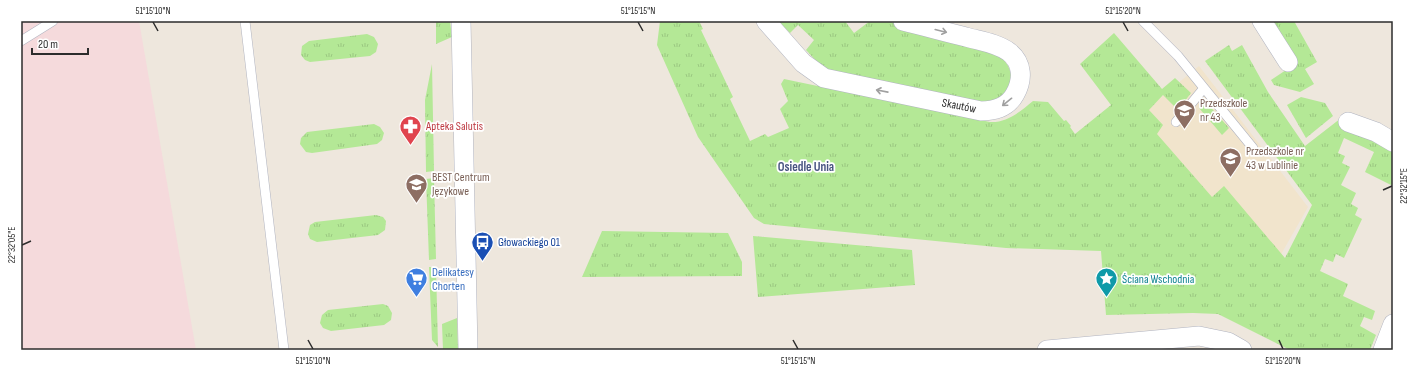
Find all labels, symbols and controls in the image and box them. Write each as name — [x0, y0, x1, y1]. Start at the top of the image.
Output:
text: 51°15'10"N — [135, 5, 171, 17]
text: 51°15'15"N — [621, 5, 655, 17]
text: 51°15'20"N — [1105, 5, 1141, 17]
one-way arrow — [934, 27, 947, 35]
scale bar — [32, 30, 88, 56]
text: 20 m — [38, 37, 58, 52]
one-way arrow — [876, 86, 889, 94]
street label: Skautów — [941, 95, 978, 117]
place label: Przedszkole nr 43 — [1200, 96, 1248, 125]
school or university icon: Przedszkole nr 43 — [1171, 97, 1197, 130]
one-way arrow — [1002, 98, 1013, 107]
pharmacy icon: Apteka Salutis — [397, 113, 423, 146]
place label: Apteka Salutis — [425, 119, 483, 134]
place label: Przedszkole nr 43 w Lublinie — [1246, 144, 1304, 173]
school or university icon: Przedszkole nr 43 w Lublinie — [1218, 145, 1244, 178]
district label: Osiedle Unia — [778, 159, 834, 175]
text: 22°32'15"E — [1398, 168, 1410, 204]
place label: BEST Centrum Językowe — [431, 170, 490, 199]
school or university icon: BEST Centrum Językowe — [403, 171, 429, 204]
text: 22°32'05"E — [6, 227, 18, 263]
bus stop icon: Głowackiego 01 — [470, 229, 496, 262]
place label: Głowackiego 01 — [498, 235, 561, 250]
place label: Delikatesy Chorten — [432, 265, 474, 294]
supermarket icon: Delikatesy Chorten — [403, 266, 429, 299]
place icon: Ściana Wschodnia — [1093, 266, 1119, 299]
place label: Ściana Wschodnia — [1122, 272, 1195, 287]
text: 51°15'10"N — [295, 355, 331, 367]
text: 51°15'15"N — [781, 355, 815, 367]
text: 51°15'20"N — [1265, 355, 1301, 367]

